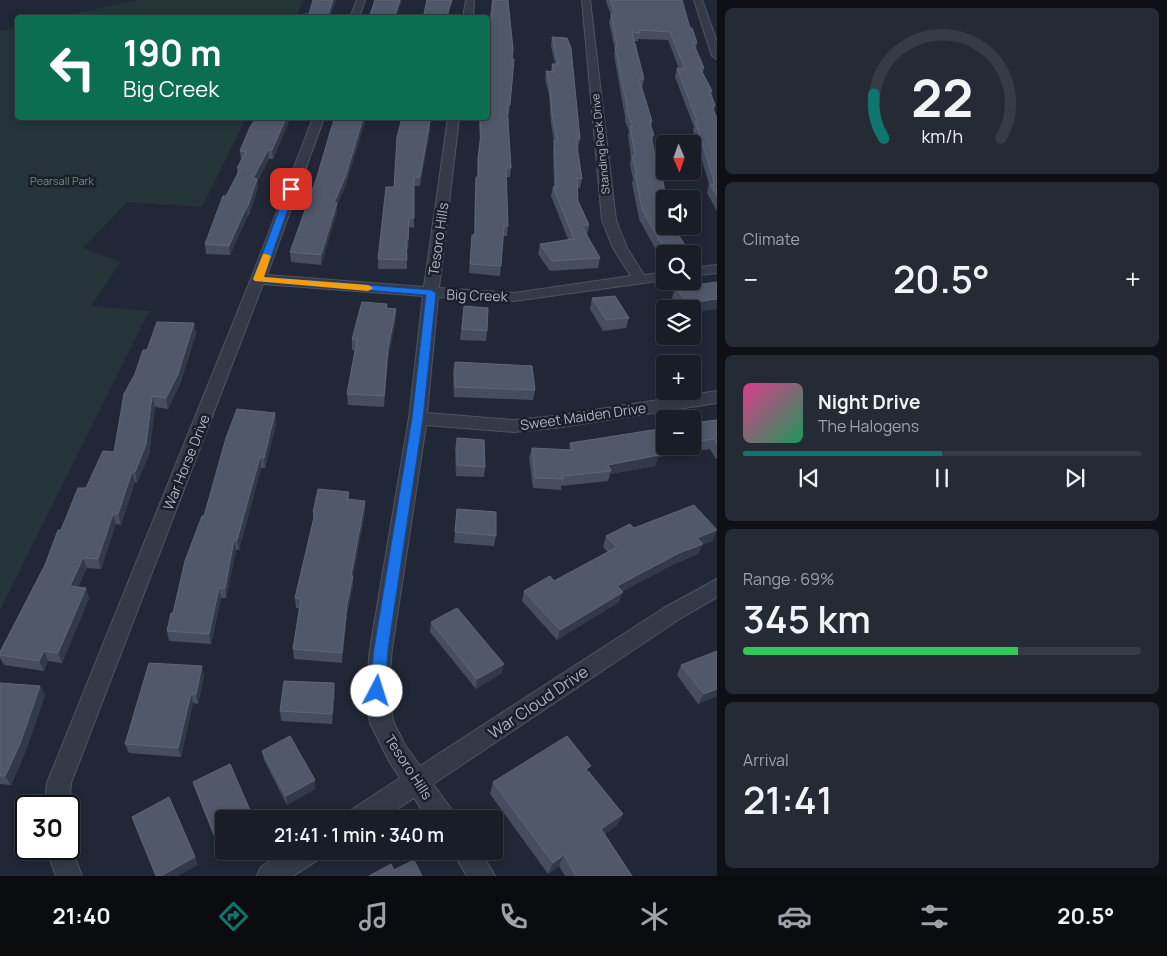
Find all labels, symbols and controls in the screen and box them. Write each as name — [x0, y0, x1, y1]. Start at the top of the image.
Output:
text: 190 m — [123, 29, 222, 77]
icon: left — [40, 35, 105, 100]
text: 22 — [911, 62, 973, 133]
text: Big Creek — [123, 74, 219, 104]
street label: Standing Rock Drive — [587, 92, 613, 195]
text: km/h — [921, 124, 963, 148]
north arrow — [656, 135, 701, 180]
map controls — [656, 135, 701, 455]
pin — [270, 168, 312, 210]
park label: Pearsall Park — [30, 173, 95, 188]
icon: arrive — [277, 175, 305, 203]
button: sound — [656, 190, 701, 235]
street label: Tesoro Hills — [423, 201, 453, 277]
text: Climate — [743, 228, 800, 250]
button: search — [656, 245, 701, 290]
text: 20.5° — [893, 252, 990, 304]
text: − — [743, 260, 758, 298]
text: + — [1125, 260, 1141, 298]
street label: Big Creek — [446, 284, 509, 306]
button: layers — [656, 300, 701, 345]
button: + — [656, 355, 701, 400]
text: Night Drive — [818, 389, 920, 415]
street label: Sweet Maiden Drive — [519, 398, 647, 434]
button: − — [656, 410, 701, 455]
street label: War Horse Drive — [158, 411, 214, 513]
text: The Halogens — [818, 415, 919, 437]
icon: previous — [795, 464, 823, 492]
icon: pause — [928, 464, 956, 492]
icon: next — [1061, 464, 1089, 492]
text: Range · 69% — [743, 568, 834, 590]
text: 345 km — [743, 592, 871, 644]
street label: War Cloud Drive — [484, 660, 592, 744]
position arrow — [350, 664, 402, 716]
street label: Tesoro Hills — [381, 731, 437, 803]
text: Arrival — [743, 749, 789, 771]
text: 21:41 — [743, 773, 833, 825]
speed limit sign: 30 — [15, 795, 80, 860]
text: 21:41 · 1 min · 340 m — [274, 822, 444, 848]
icon: directions — [216, 899, 251, 934]
icon: music — [356, 899, 391, 934]
icon: phone — [496, 899, 531, 934]
icon: climate — [637, 899, 672, 934]
icon: car — [777, 899, 812, 934]
icon: filters — [917, 899, 952, 934]
text: 21:40 — [53, 901, 111, 931]
text: 20.5° — [1057, 901, 1114, 931]

